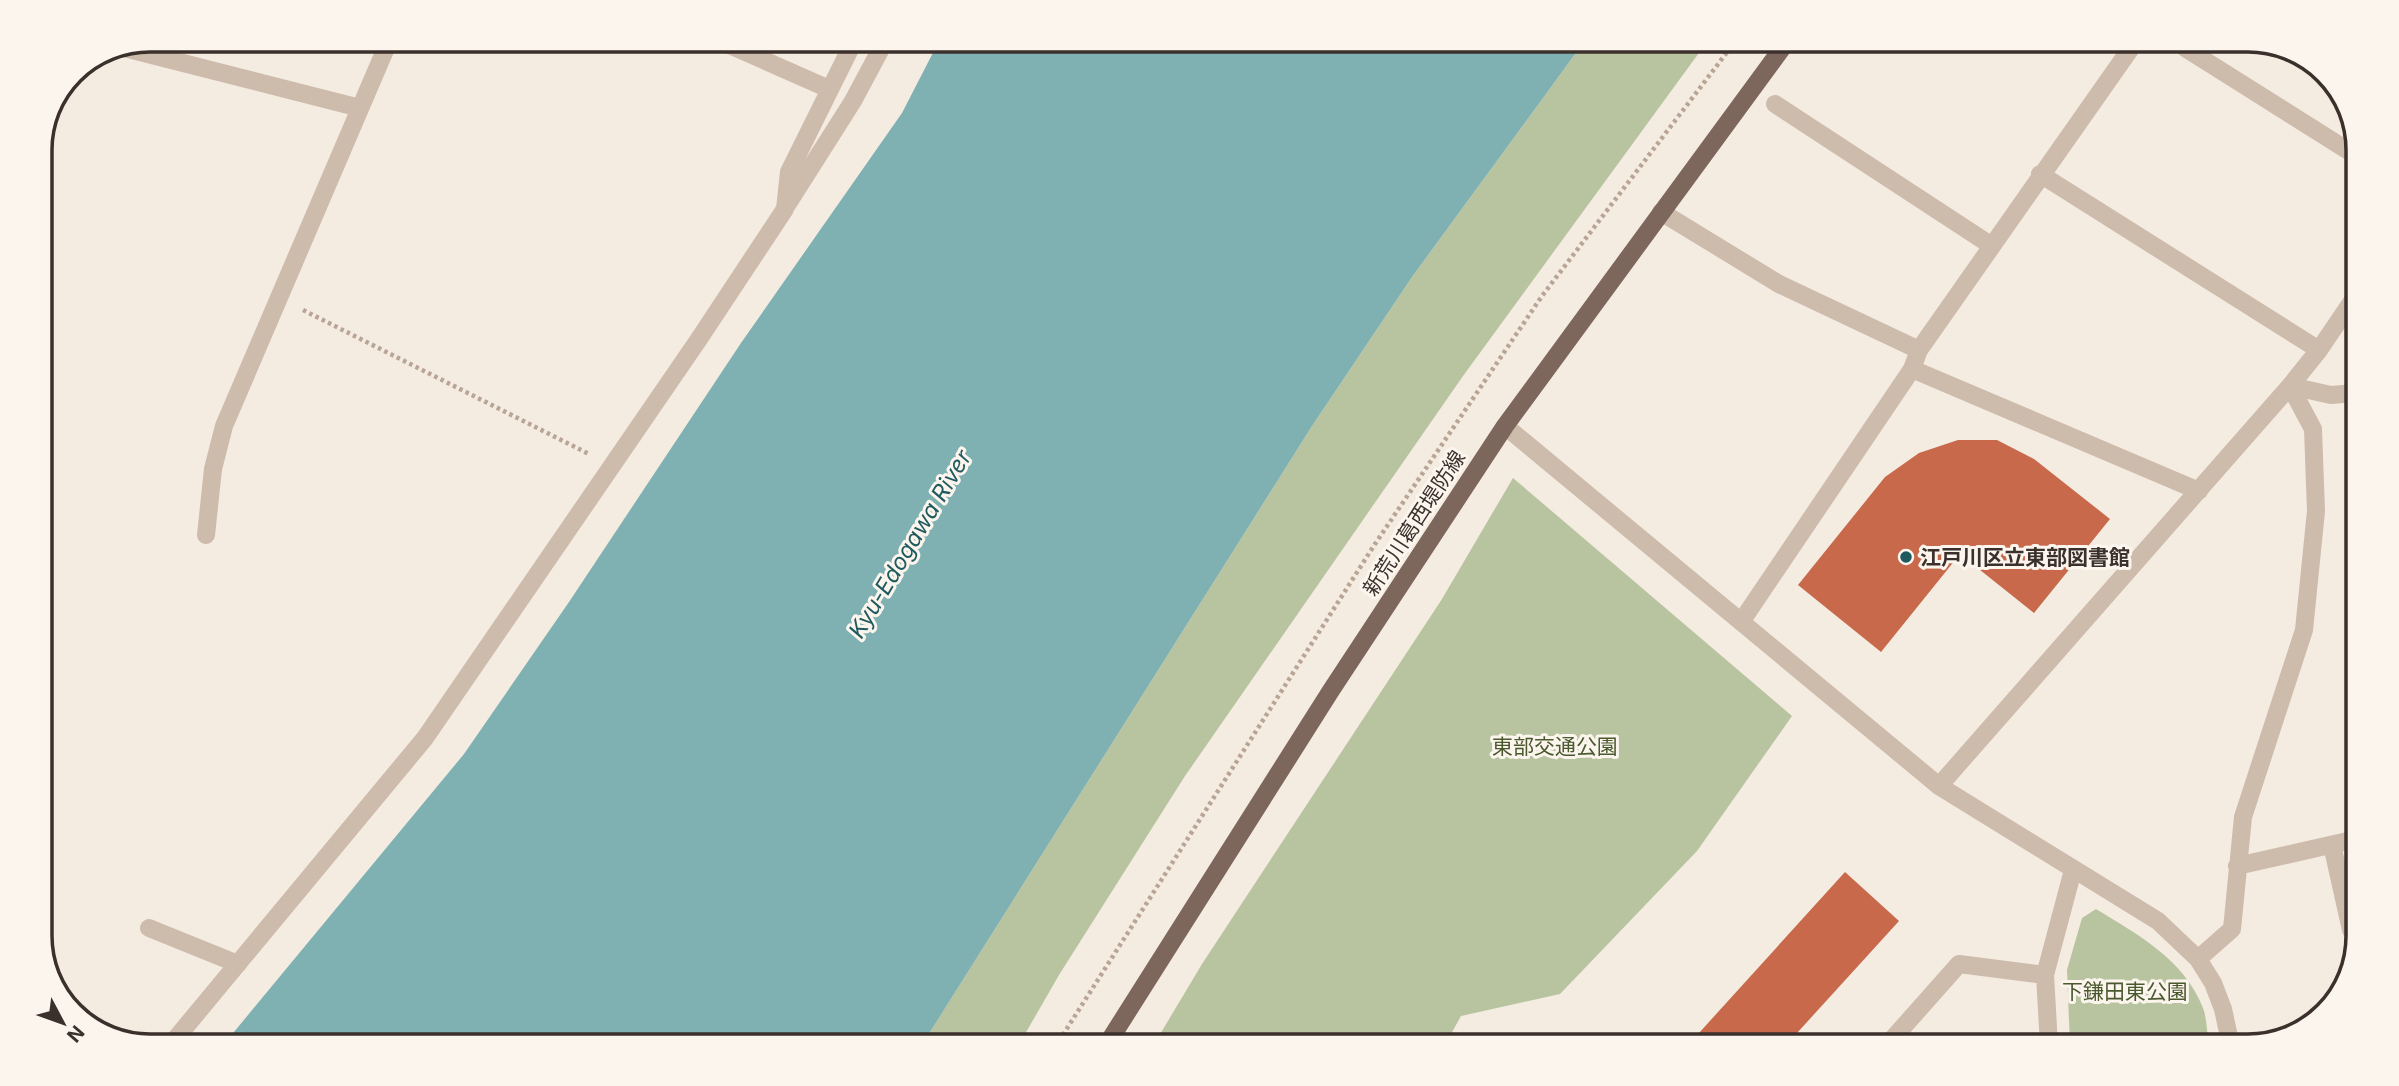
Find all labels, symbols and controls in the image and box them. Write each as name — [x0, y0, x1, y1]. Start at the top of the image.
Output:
water label: Kyu-Edogawa River — [843, 444, 978, 643]
street label: 新荒川葛西堤防線 — [1358, 446, 1470, 600]
place label: 江戸川区立東部図書館 — [1920, 545, 2130, 570]
marker: 江戸川区立東部図書館 — [1898, 549, 1914, 565]
park label: 東部交通公園 — [1492, 734, 1618, 759]
park label: 下鎌田東公園 — [2062, 979, 2188, 1004]
north arrow — [28, 988, 98, 1058]
text: N — [62, 1021, 89, 1047]

